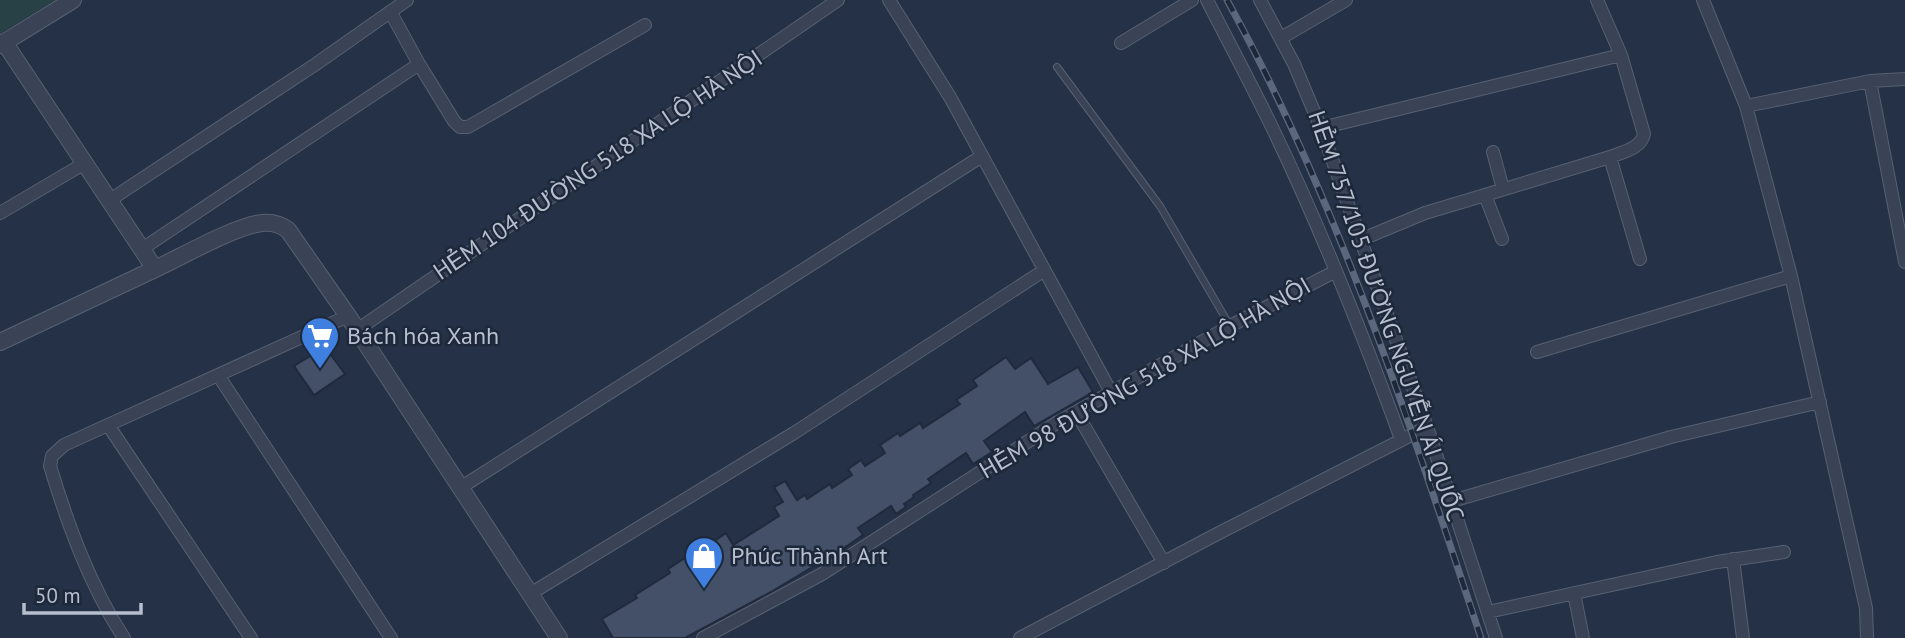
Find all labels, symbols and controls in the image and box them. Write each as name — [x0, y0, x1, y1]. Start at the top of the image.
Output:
street label: HẺM 104 ĐƯỜNG 518 XA LỘ HÀ NỘI — [427, 43, 768, 287]
street label: HẺM 757/105 ĐƯỜNG NGUYỄN ÁI QUỐC — [1301, 106, 1472, 525]
street label: HẺM 98 ĐƯỜNG 518 XA LỘ HÀ NỘI — [973, 270, 1316, 485]
supermarket icon: Bách hóa Xanh — [299, 315, 341, 370]
place label: Bách hóa Xanh — [347, 320, 499, 351]
shop icon: Phúc Thành Art — [683, 535, 725, 590]
place label: Phúc Thành Art — [731, 540, 888, 571]
scale bar — [24, 572, 142, 616]
text: 50 m — [35, 582, 81, 609]

